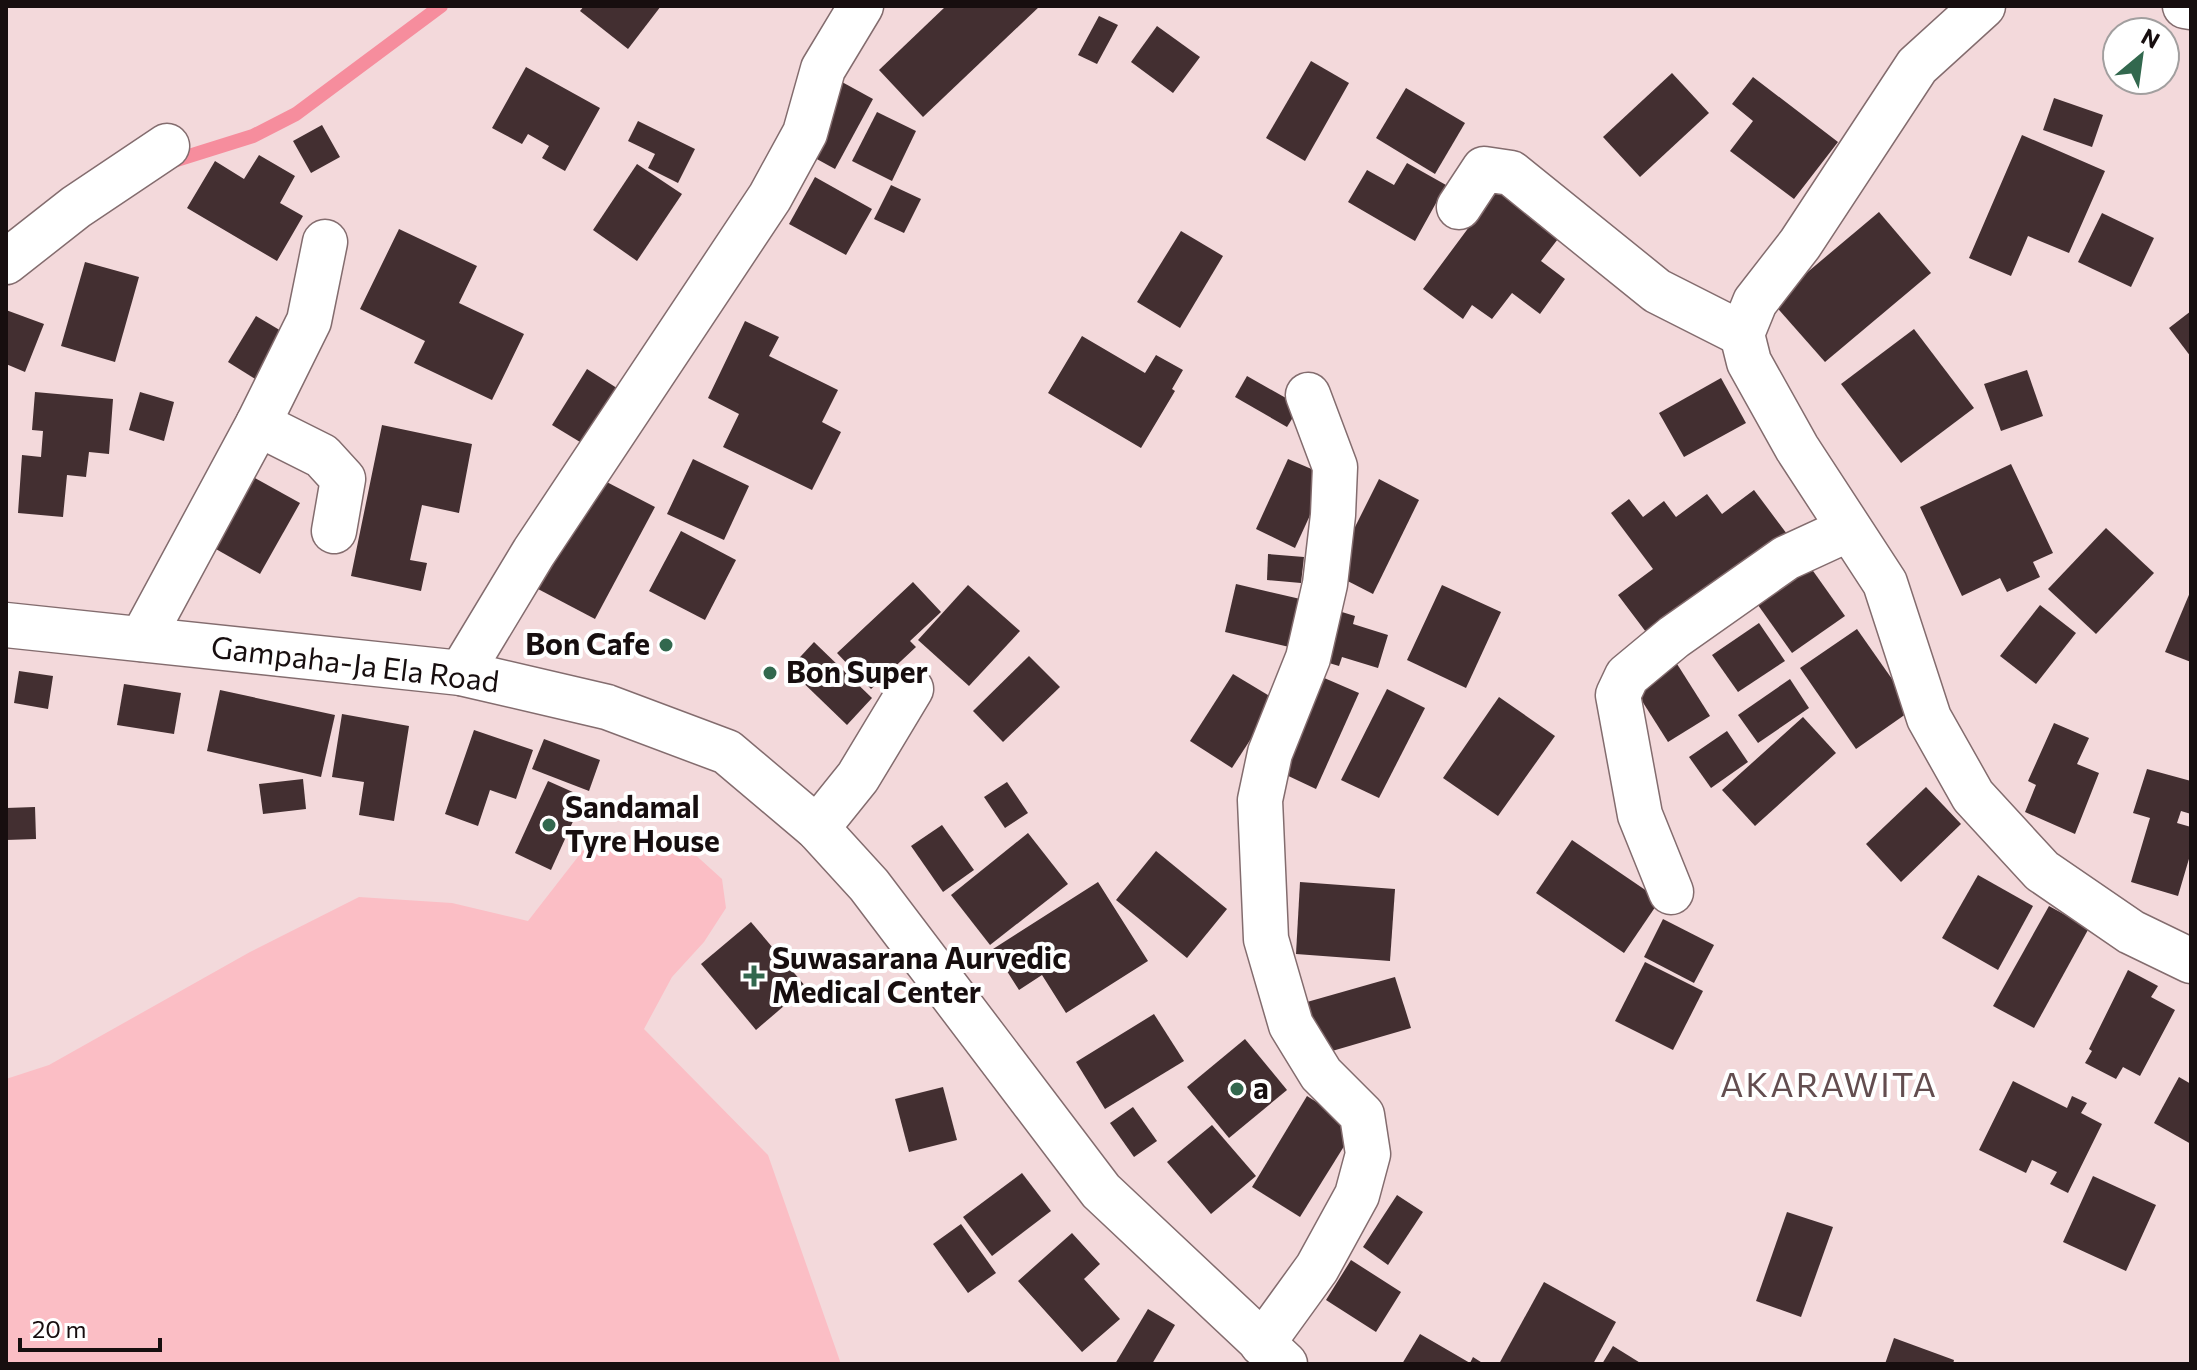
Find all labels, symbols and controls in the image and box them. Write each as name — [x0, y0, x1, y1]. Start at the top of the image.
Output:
north arrow — [2101, 16, 2181, 96]
text: N — [2137, 22, 2165, 54]
place label: Bon Cafe — [525, 624, 650, 661]
street label: Gampaha-Ja Ela Road — [209, 626, 501, 699]
marker: Bon Cafe — [657, 636, 675, 654]
place label: Bon Super — [786, 652, 928, 689]
marker: Bon Super — [761, 664, 779, 682]
place label: Sandamal Tyre House — [565, 787, 720, 858]
marker: Sandamal Tyre House — [540, 816, 558, 834]
place label: Suwasarana Aurvedic Medical Center — [772, 938, 1067, 1009]
marker: Suwasarana Aurvedic Medical Center — [743, 965, 765, 987]
district label: AKARAWITA — [1720, 1062, 1938, 1104]
place label: a — [1253, 1068, 1269, 1105]
marker: a — [1228, 1080, 1246, 1098]
scale bar — [20, 1302, 160, 1352]
text: 20 m — [32, 1314, 86, 1343]

